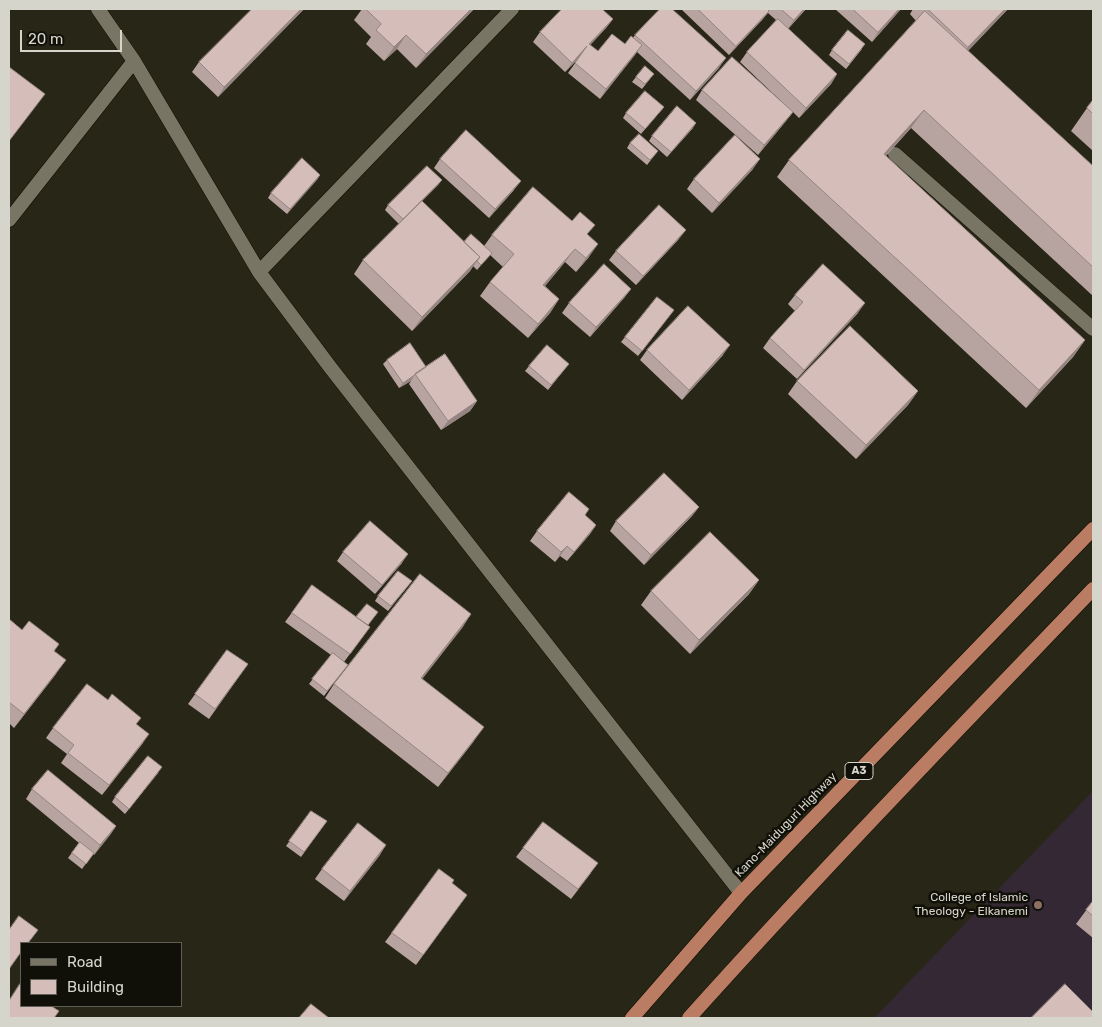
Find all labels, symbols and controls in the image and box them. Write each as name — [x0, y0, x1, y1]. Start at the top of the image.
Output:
scale bar — [22, 20, 125, 52]
text: 20 m — [28, 30, 63, 48]
road number: A3 — [845, 762, 873, 779]
street label: Kano-Maiduguri Highway — [732, 770, 840, 880]
place label: College of Islamic Theology - Elkanemi — [915, 891, 1028, 919]
marker: College of Islamic Theology - Elkanemi — [1032, 899, 1044, 911]
legend — [20, 942, 182, 1007]
text: Road — [67, 953, 103, 971]
text: Building — [67, 978, 124, 996]

